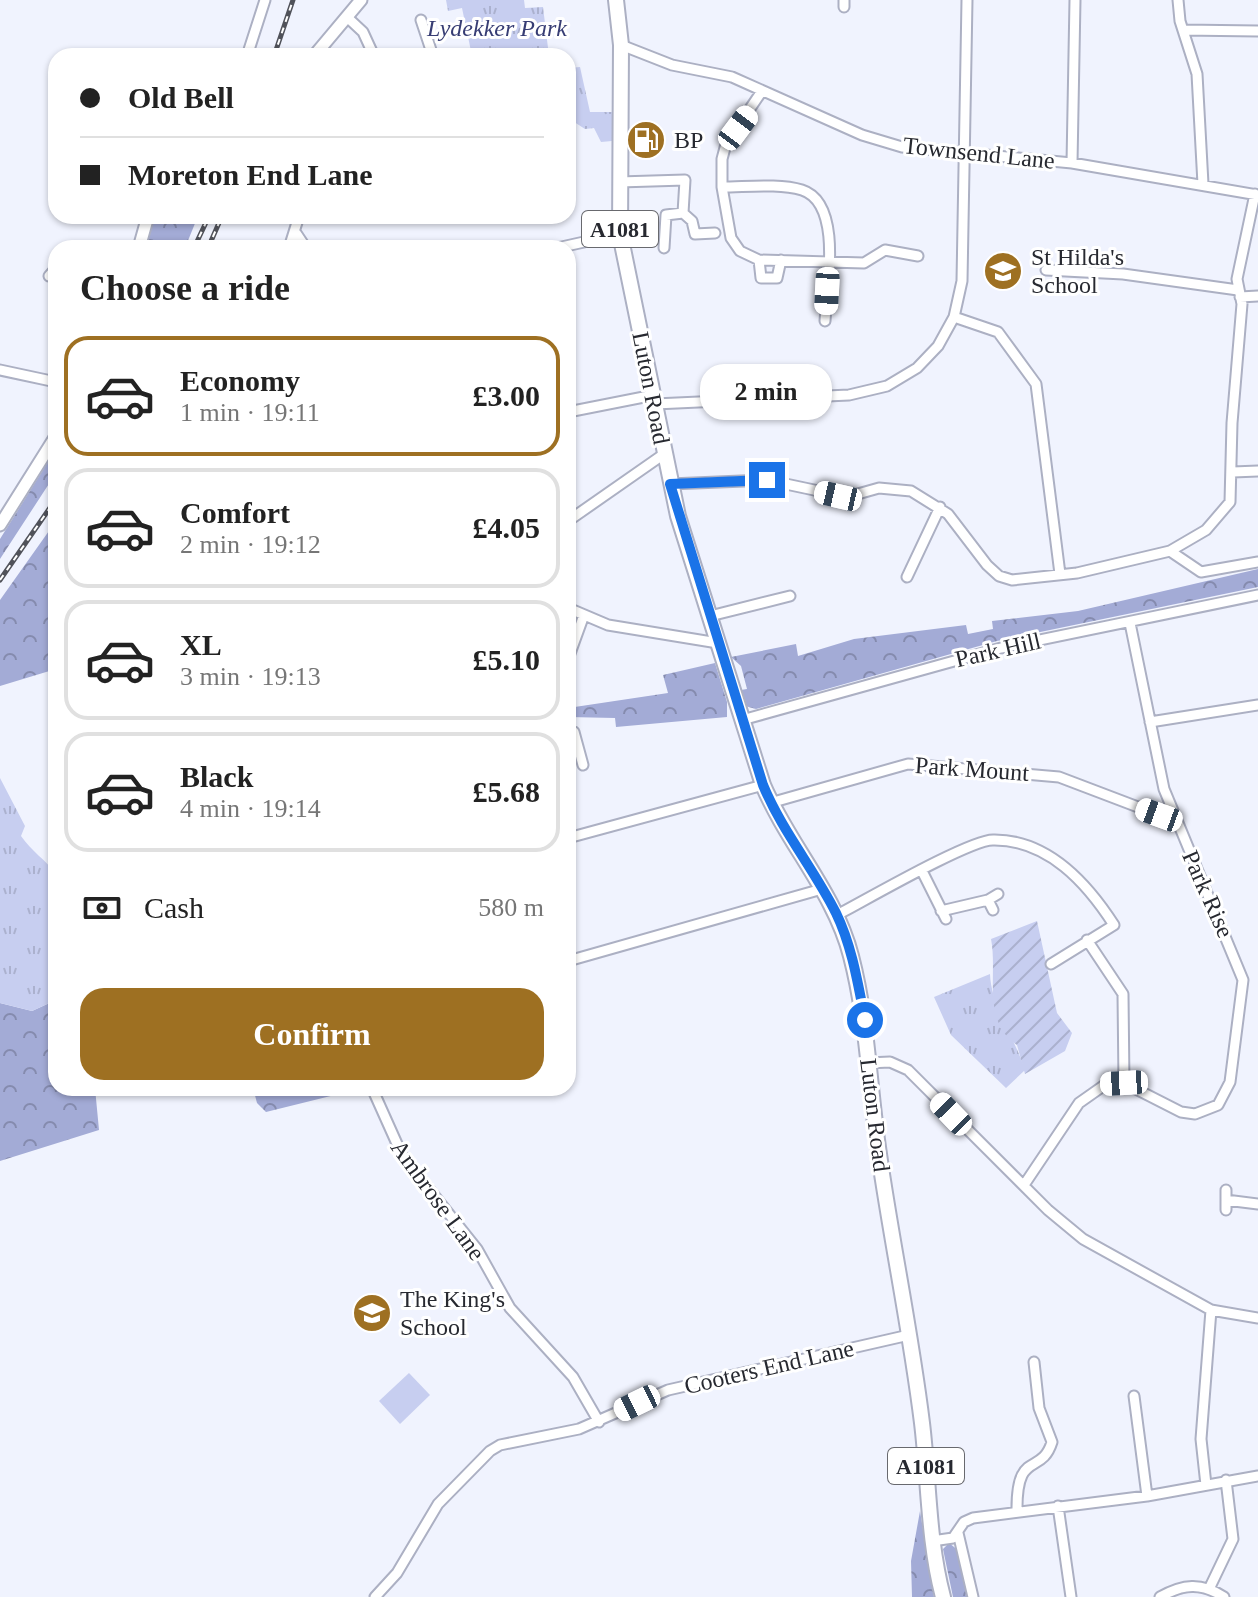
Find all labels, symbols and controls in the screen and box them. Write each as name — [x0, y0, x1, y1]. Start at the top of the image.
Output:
park label: Lydekker Park — [426, 15, 567, 41]
text: Old Bell — [128, 81, 234, 114]
car — [714, 102, 762, 154]
fuel station icon: BP — [625, 119, 667, 161]
place label: BP — [674, 127, 703, 153]
street label: Townsend Lane — [902, 132, 1056, 174]
text: Moreton End Lane — [128, 158, 372, 191]
road number: A1081 — [582, 211, 658, 247]
place label: St Hilda's School — [1031, 244, 1124, 298]
school or university icon: St Hilda's School — [982, 250, 1024, 292]
car — [814, 266, 840, 316]
text: Choose a ride — [80, 268, 290, 308]
street label: Luton Road — [627, 330, 675, 446]
icon: car — [84, 360, 156, 432]
text: Economy — [180, 364, 300, 397]
callout: 2 min — [701, 364, 833, 420]
text: 2 min — [735, 377, 797, 406]
text: £3.00 — [473, 379, 540, 412]
text: 1 min · 19:11 — [180, 398, 320, 427]
route end — [749, 462, 785, 498]
car — [812, 479, 864, 513]
icon: car — [84, 492, 156, 564]
text: Comfort — [180, 496, 290, 529]
text: £4.05 — [473, 511, 540, 544]
text: 2 min · 19:12 — [180, 530, 321, 559]
icon: car — [84, 624, 156, 696]
street label: Park Hill — [953, 627, 1044, 672]
text: XL — [180, 628, 222, 661]
text: £5.10 — [473, 643, 540, 676]
text: 3 min · 19:13 — [180, 662, 321, 691]
street label: Park Mount — [914, 752, 1030, 786]
icon: car — [84, 756, 156, 828]
text: Black — [180, 760, 253, 793]
text: £5.68 — [473, 775, 540, 808]
text: 4 min · 19:14 — [180, 794, 321, 823]
car — [1132, 796, 1186, 834]
street label: Park Rise — [1177, 846, 1239, 942]
icon: cash — [80, 886, 124, 930]
text: Cash — [144, 891, 204, 924]
text: 580 m — [478, 893, 544, 922]
button: Confirm — [80, 988, 544, 1080]
route start — [847, 1002, 883, 1038]
street label: Luton Road — [855, 1057, 895, 1173]
car — [1099, 1070, 1149, 1096]
car — [926, 1088, 976, 1140]
street label: Ambrose Lane — [386, 1135, 490, 1265]
place label: The King's School — [400, 1286, 505, 1340]
school or university icon: The King's School — [351, 1292, 393, 1334]
street label: Cooters End Lane — [682, 1335, 856, 1399]
car — [610, 1382, 664, 1424]
road number: A1081 — [888, 1448, 964, 1484]

